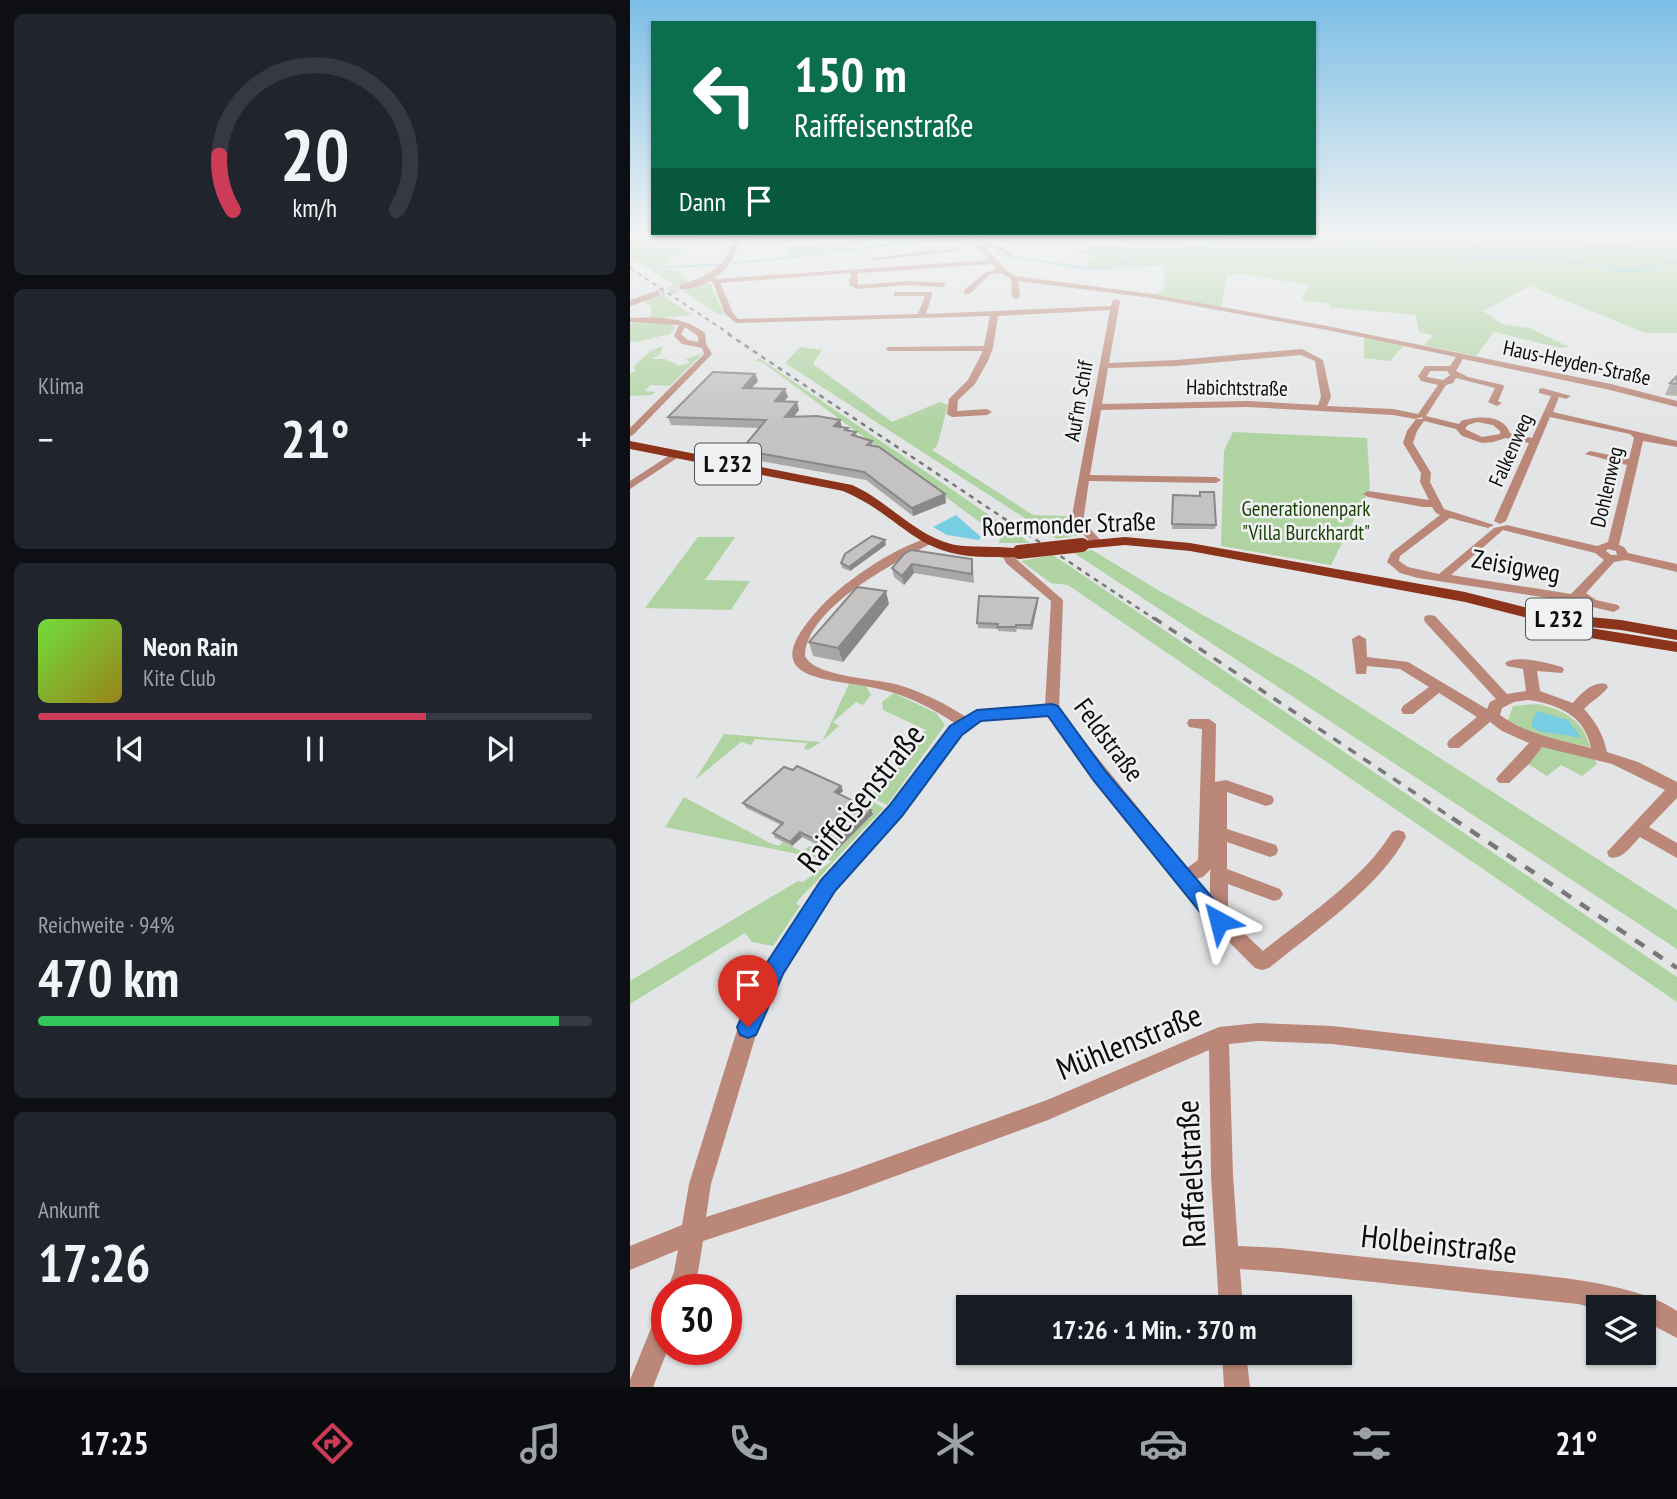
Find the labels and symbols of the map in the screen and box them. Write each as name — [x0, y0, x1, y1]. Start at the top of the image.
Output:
street label: Haus-Heyden-Straße — [1501, 334, 1653, 391]
street label: Auf'm Schif — [1058, 358, 1099, 443]
street label: Habichtstraße — [1186, 373, 1288, 402]
street label: Falkenweg — [1482, 409, 1539, 491]
road number: L 232 — [695, 444, 761, 485]
street label: Dohlenweg — [1584, 444, 1629, 530]
park label: Generationenpark "Villa Burckhardt" — [1241, 495, 1371, 546]
street label: Roermonder Straße — [981, 504, 1157, 543]
street label: Zeisigweg — [1469, 542, 1563, 590]
road number: L 232 — [1526, 598, 1592, 640]
street label: Feldstraße — [1067, 692, 1151, 788]
street label: Raiffeisenstraße — [787, 714, 933, 880]
position arrow — [1182, 884, 1256, 958]
pin — [718, 955, 778, 1027]
street label: Mühlenstraße — [1050, 993, 1207, 1089]
street label: Raffaelstraße — [1165, 1099, 1215, 1249]
street label: Holbeinstraße — [1359, 1214, 1519, 1272]
speed limit sign: 30 — [651, 1274, 742, 1365]

